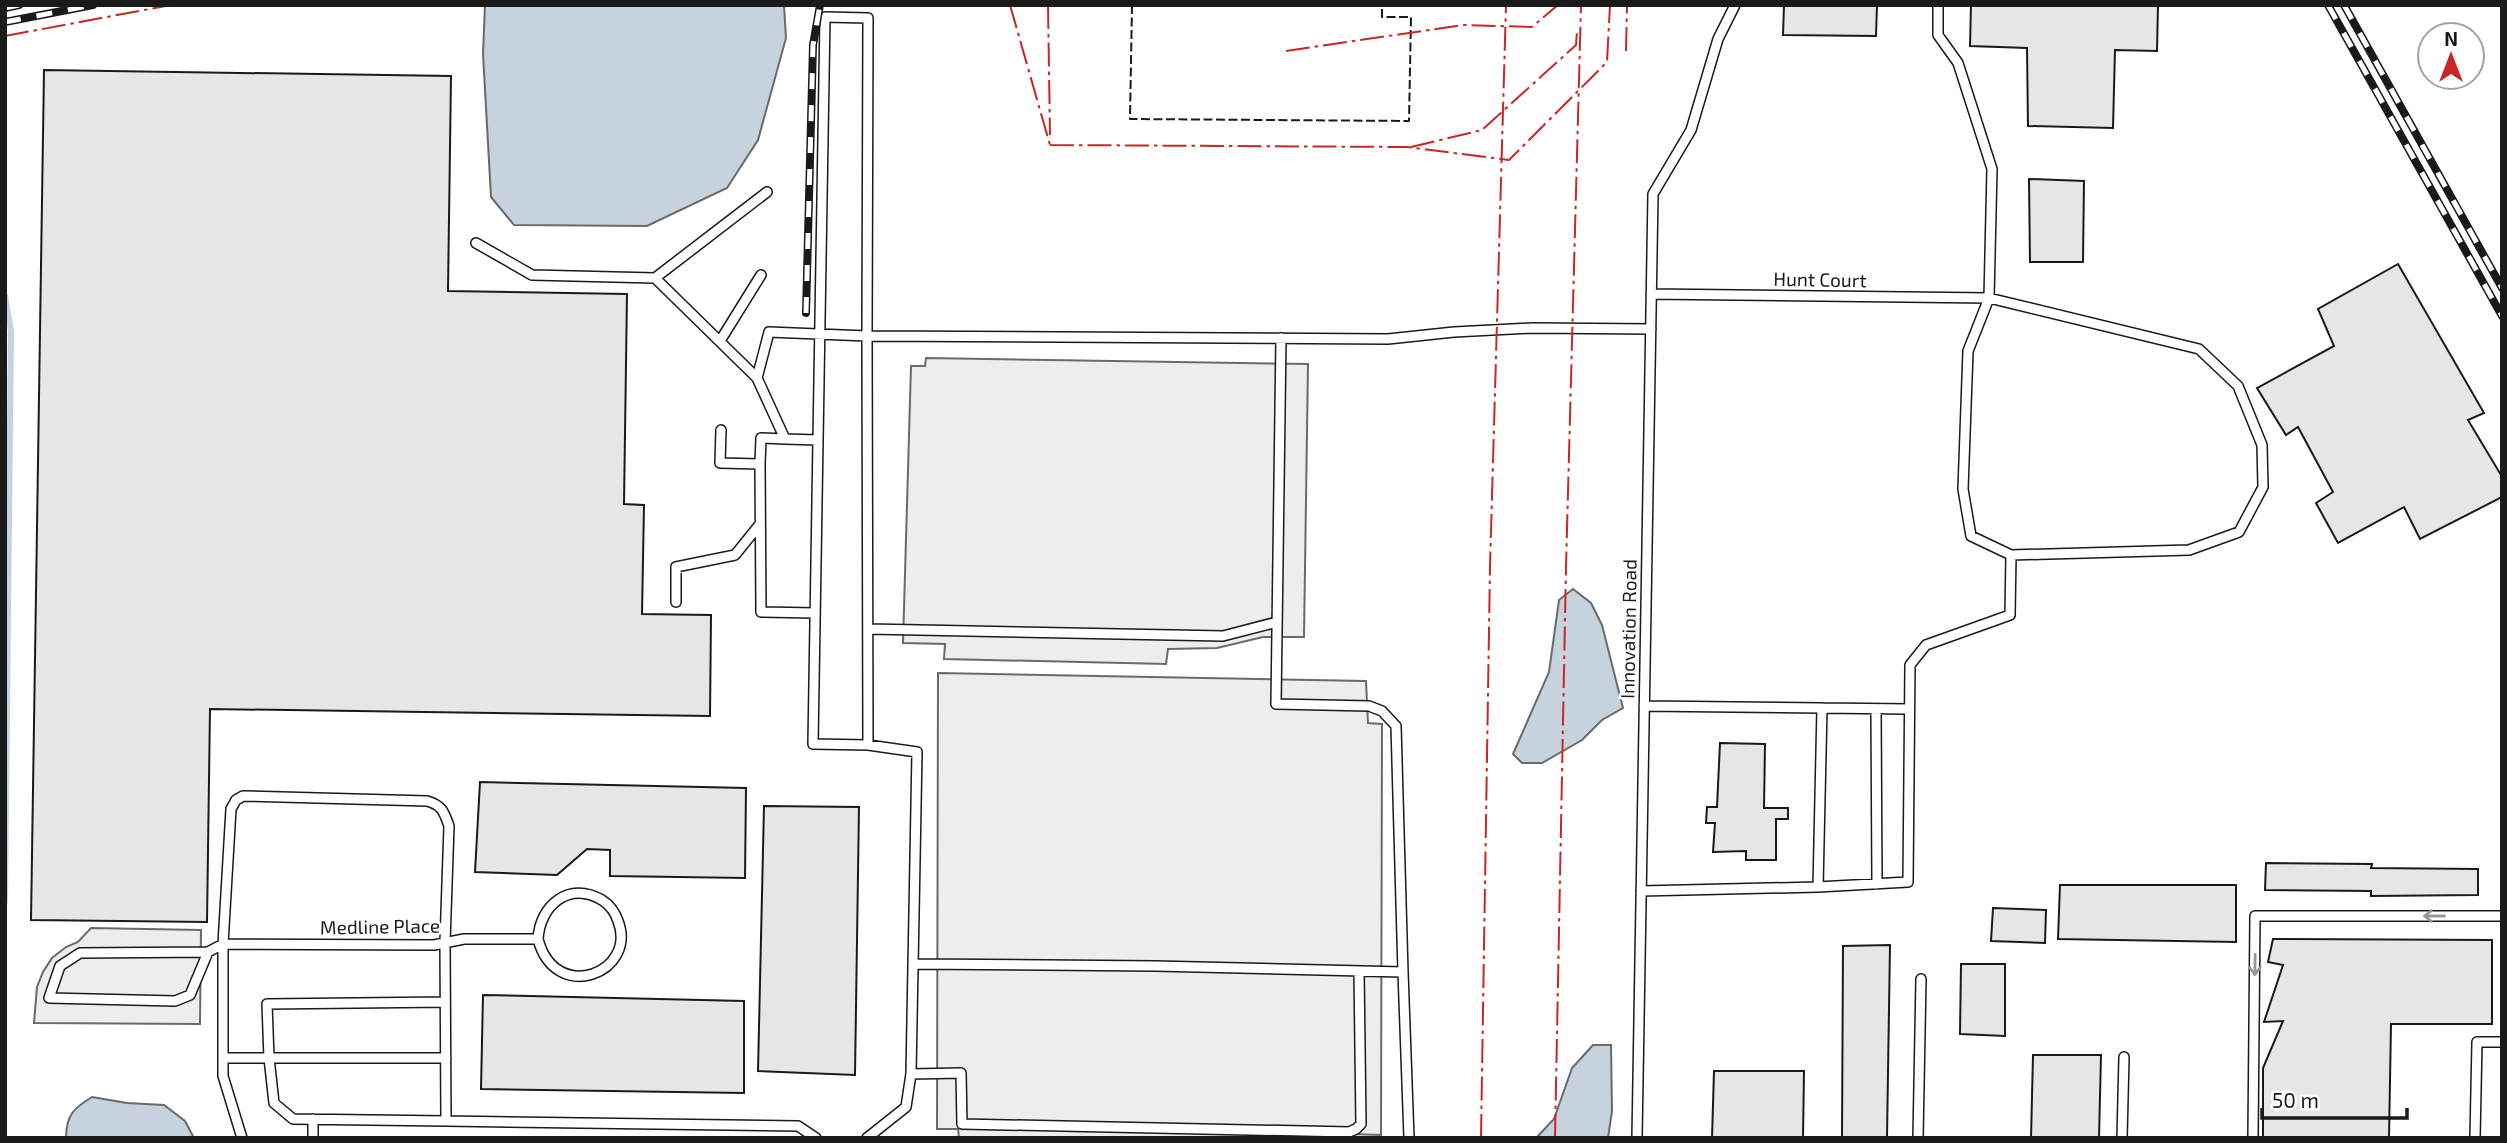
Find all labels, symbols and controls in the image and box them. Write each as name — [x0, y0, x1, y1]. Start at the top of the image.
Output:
north arrow — [2416, 21, 2486, 91]
text: N — [2444, 27, 2458, 50]
street label: Hunt Court — [1773, 267, 1867, 291]
street label: Innovation Road — [1615, 559, 1641, 699]
one-way arrow — [2422, 909, 2445, 923]
street label: Medline Place — [320, 913, 440, 939]
one-way arrow — [2248, 953, 2261, 976]
scale bar — [2262, 1076, 2407, 1120]
text: 50 m — [2272, 1087, 2319, 1112]

